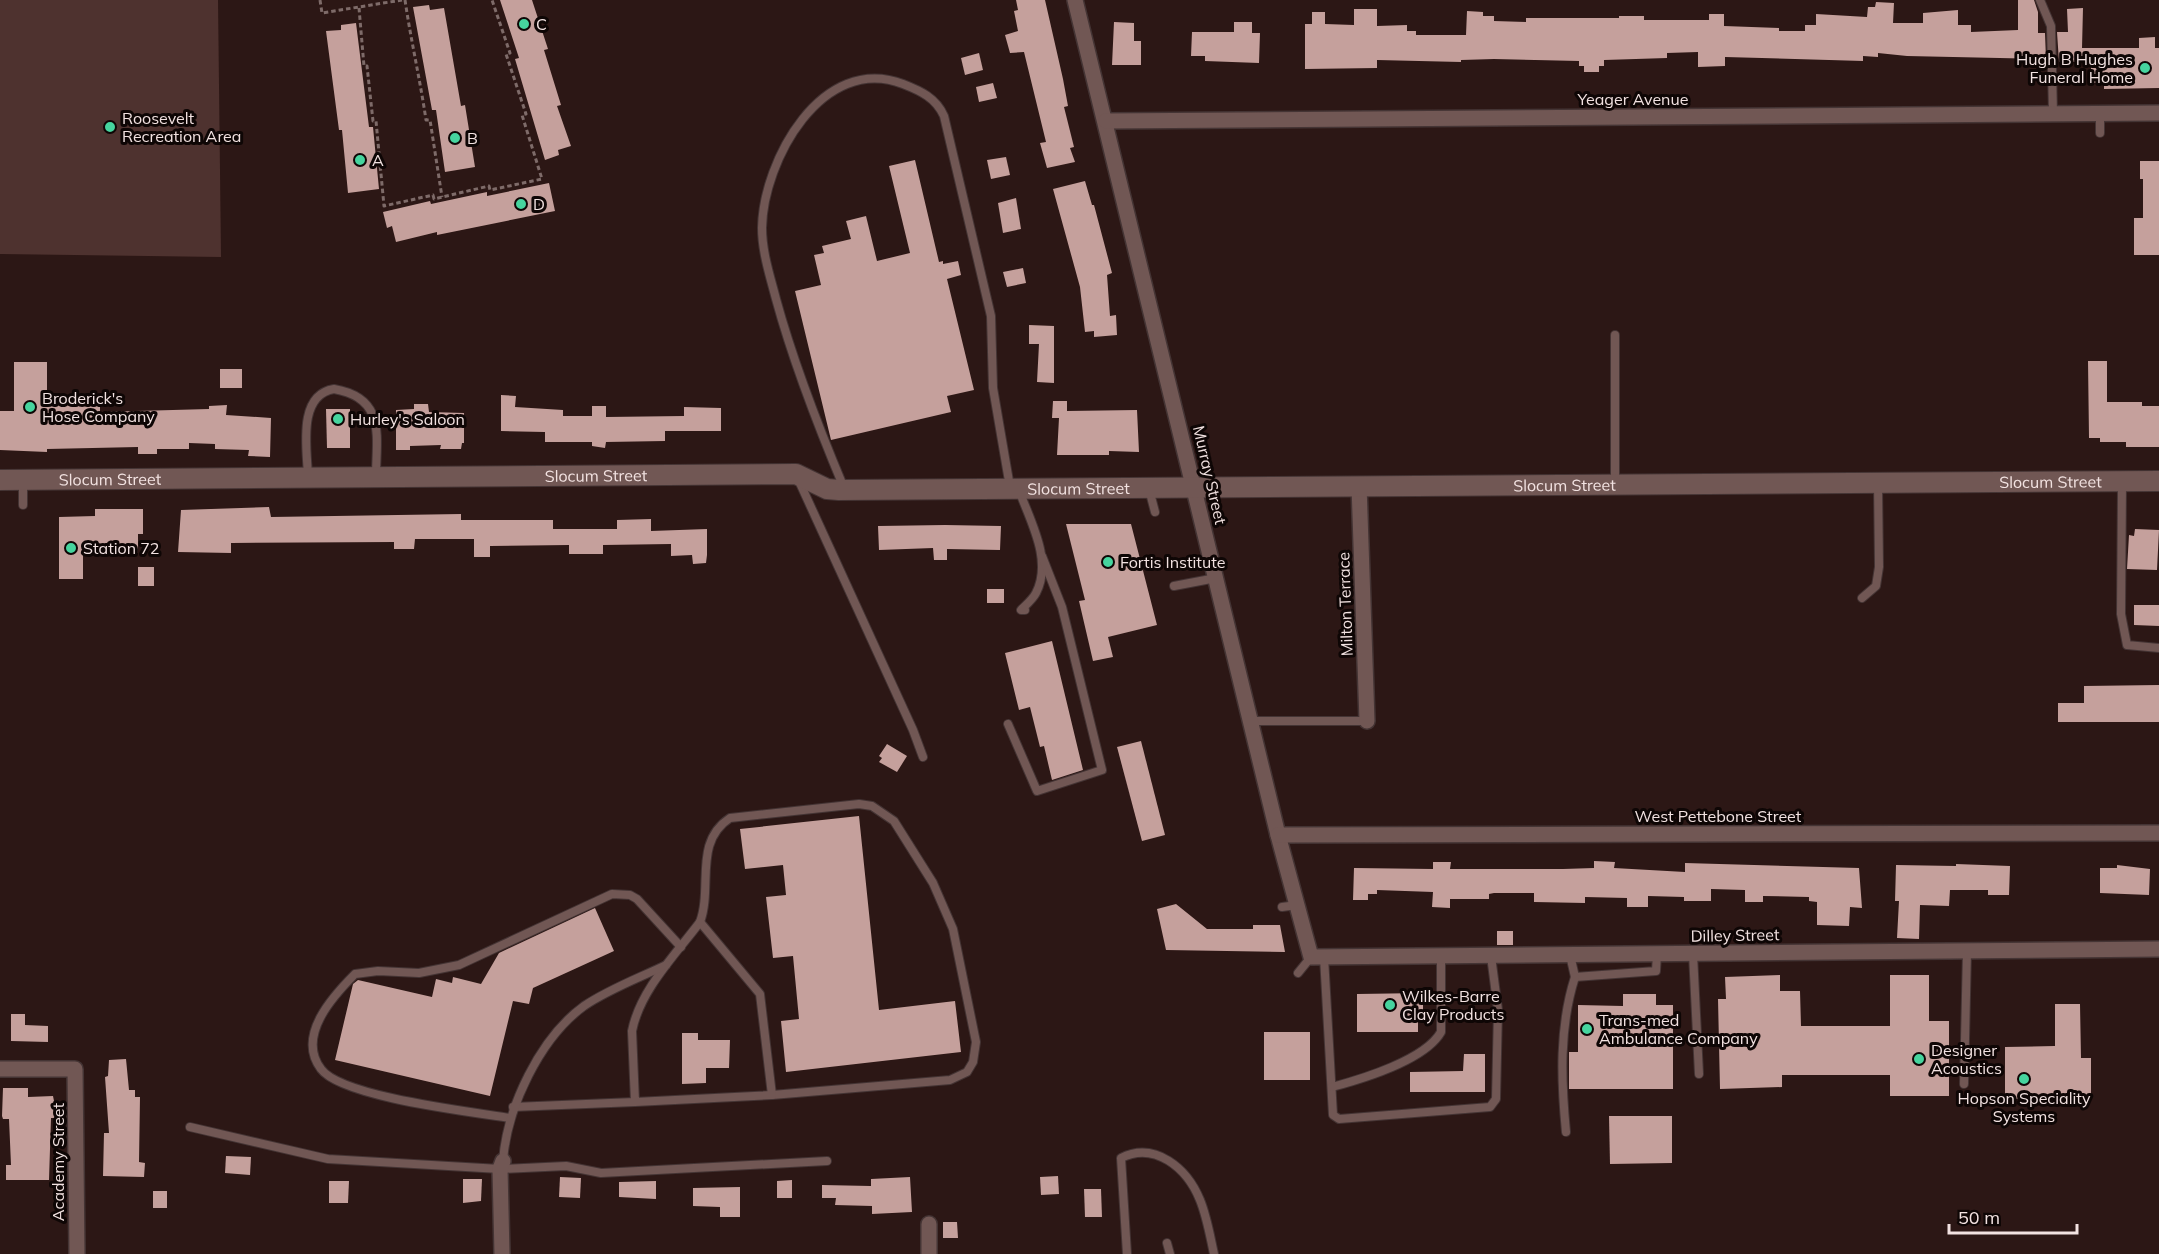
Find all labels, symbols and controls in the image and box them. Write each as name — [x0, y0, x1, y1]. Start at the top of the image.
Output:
place label: C — [536, 14, 547, 34]
marker: C — [517, 17, 531, 31]
place label: Hugh B Hughes Funeral Home — [2016, 49, 2133, 87]
marker: Hugh B Hughes Funeral Home — [2138, 61, 2152, 75]
street label: Yeager Avenue — [1577, 89, 1688, 109]
place label: Roosevelt Recreation Area — [122, 108, 241, 146]
marker: Roosevelt Recreation Area — [103, 120, 117, 134]
place label: B — [467, 128, 478, 148]
marker: B — [448, 131, 462, 145]
place label: A — [372, 150, 384, 170]
marker: A — [353, 153, 367, 167]
place label: D — [533, 194, 545, 214]
marker: D — [514, 197, 528, 211]
place label: Broderick's Hose Company — [42, 388, 155, 426]
marker: Broderick's Hose Company — [23, 400, 37, 414]
place label: Hurley's Saloon — [350, 409, 465, 429]
marker: Hurley's Saloon — [331, 412, 345, 426]
street label: Murray Street — [1189, 424, 1231, 527]
street label: Slocum Street — [545, 465, 648, 486]
street label: Slocum Street — [59, 469, 162, 490]
street label: Slocum Street — [1999, 471, 2102, 492]
street label: Slocum Street — [1513, 475, 1616, 495]
street label: Slocum Street — [1027, 478, 1130, 499]
place label: Station 72 — [83, 538, 159, 558]
marker: Station 72 — [64, 541, 78, 555]
place label: Fortis Institute — [1120, 552, 1225, 572]
street label: Milton Terrace — [1333, 552, 1357, 656]
marker: Fortis Institute — [1101, 555, 1115, 569]
street label: West Pettebone Street — [1635, 806, 1802, 826]
street label: Dilley Street — [1690, 924, 1780, 946]
place label: Wilkes-Barre Clay Products — [1402, 986, 1504, 1024]
marker: Wilkes-Barre Clay Products — [1383, 998, 1397, 1012]
place label: Trans-med Ambulance Company — [1599, 1010, 1758, 1048]
marker: Trans-med Ambulance Company — [1580, 1022, 1594, 1036]
place label: Designer Acoustics — [1931, 1040, 2002, 1078]
marker: Designer Acoustics — [1912, 1052, 1926, 1066]
marker: Hopson Speciality Systems — [2017, 1072, 2031, 1086]
place label: Hopson Speciality Systems — [1957, 1088, 2091, 1126]
street label: Academy Street — [48, 1102, 68, 1221]
scale bar — [1949, 1197, 2076, 1235]
text: 50 m — [1958, 1206, 2000, 1229]

